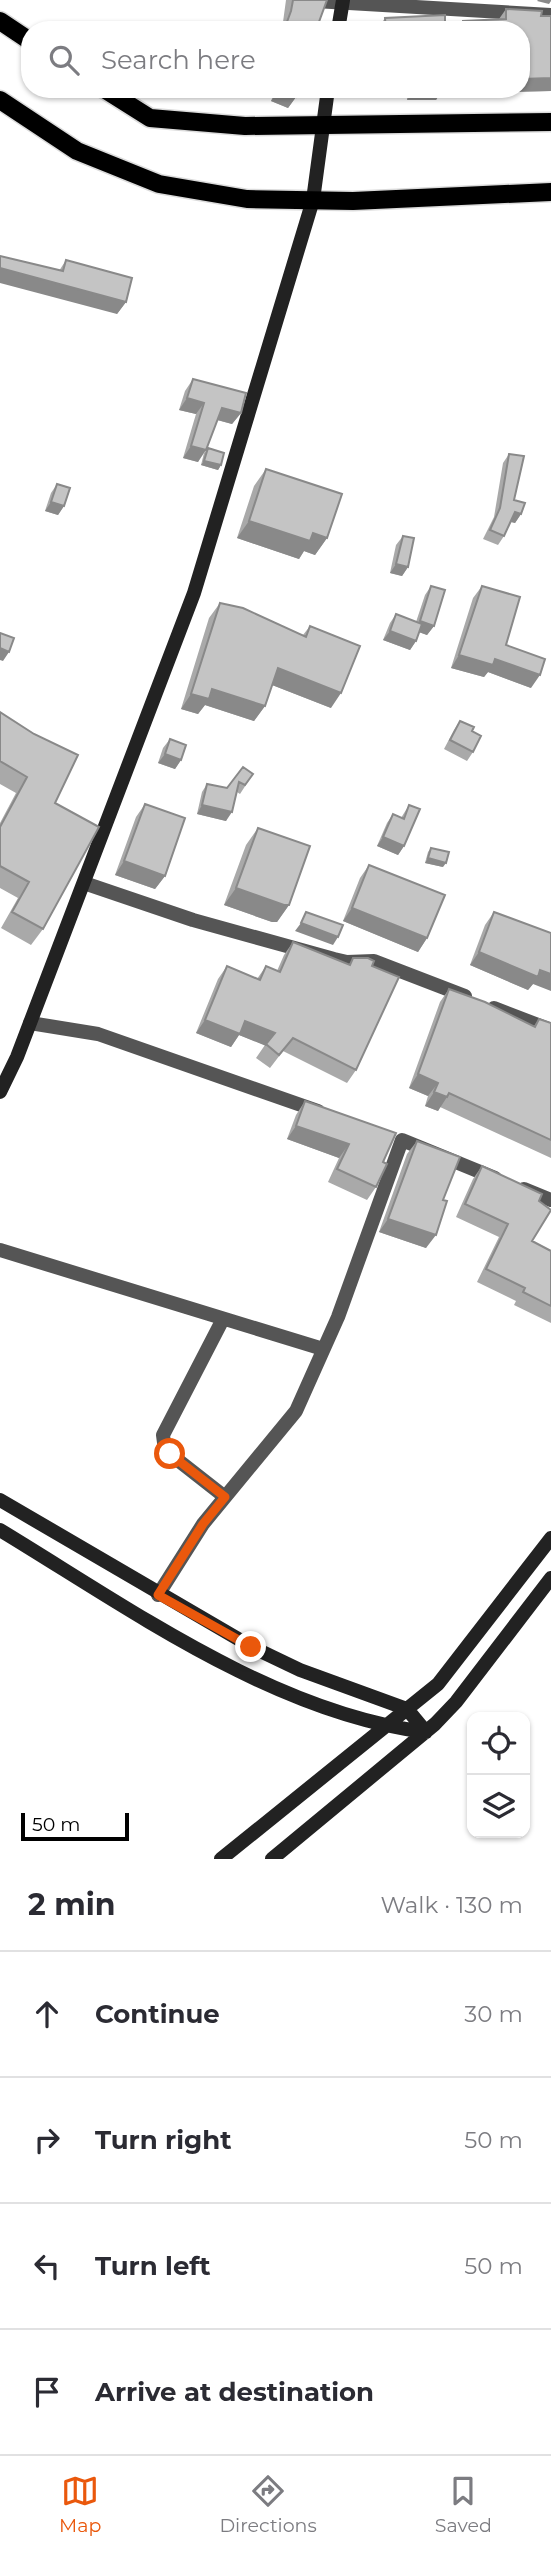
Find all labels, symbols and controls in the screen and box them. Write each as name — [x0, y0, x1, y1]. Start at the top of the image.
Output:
search box — [21, 21, 530, 98]
icon: search — [45, 41, 83, 79]
text: Search here — [101, 44, 256, 76]
route start — [154, 1438, 185, 1469]
route end — [235, 1631, 266, 1662]
map controls — [467, 1712, 530, 1838]
button: locate — [467, 1712, 530, 1775]
button: layers — [467, 1775, 530, 1838]
scale bar — [21, 1810, 130, 1842]
text: 50 m — [32, 1813, 80, 1836]
text: 2 min — [28, 1886, 115, 1923]
text: Walk · 130 m — [380, 1891, 523, 1919]
icon: ahead — [28, 1995, 66, 2033]
text: Continue — [95, 1998, 220, 2030]
text: 30 m — [464, 2000, 523, 2028]
icon: right — [28, 2121, 66, 2159]
text: Turn right — [95, 2124, 231, 2156]
text: 50 m — [464, 2126, 523, 2154]
icon: left — [28, 2247, 66, 2285]
text: Turn left — [95, 2250, 211, 2282]
text: 50 m — [464, 2252, 523, 2280]
icon: arrive — [28, 2373, 66, 2411]
text: Arrive at destination — [95, 2376, 374, 2408]
tab: Map — [59, 2472, 101, 2537]
tab: Directions — [219, 2472, 317, 2537]
tab: Saved — [435, 2472, 492, 2537]

